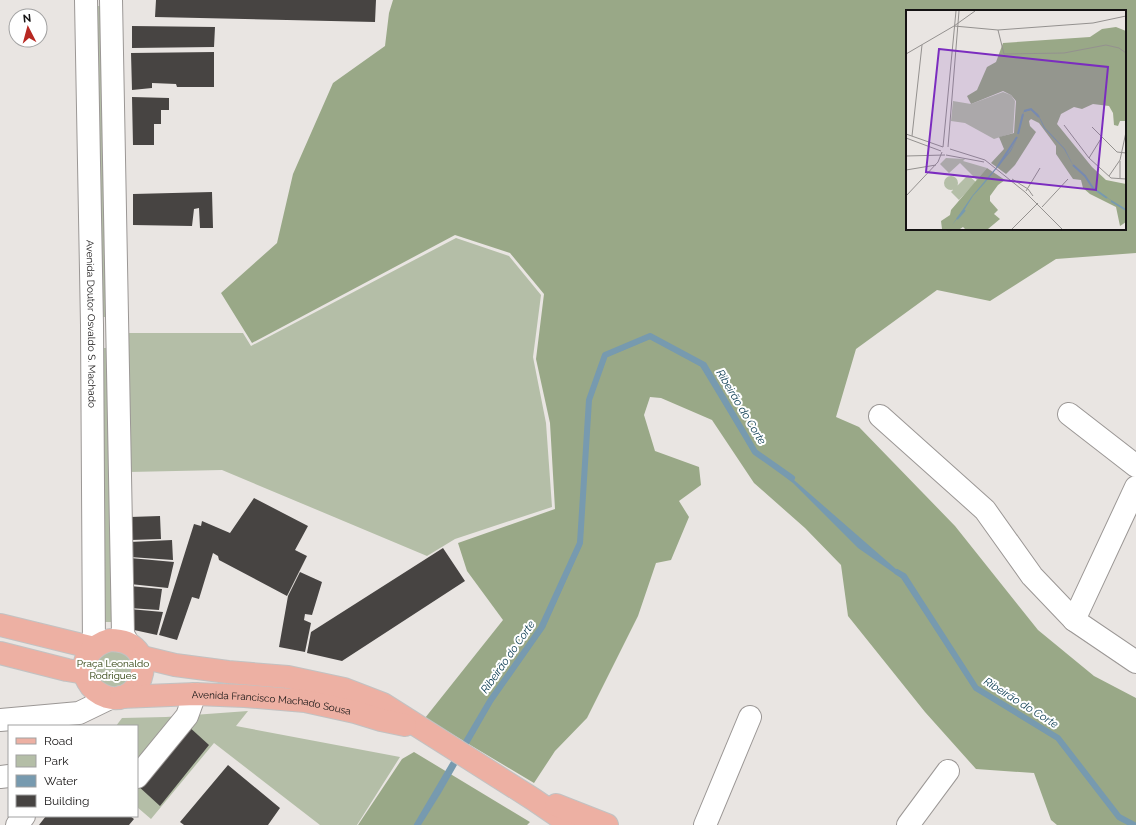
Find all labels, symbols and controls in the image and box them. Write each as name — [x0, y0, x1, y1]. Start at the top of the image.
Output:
north arrow — [8, 8, 48, 48]
inset map — [906, 10, 1126, 230]
text: N — [22, 12, 32, 25]
street label: Avenida Doutor Osvaldo S. Machado — [85, 240, 98, 408]
water label: Ribeirão do Corte — [713, 367, 769, 447]
water label: Ribeirão do Corte — [478, 618, 538, 696]
park label: Praça Leonaldo Rodrigues — [77, 658, 149, 681]
water label: Ribeirão do Corte — [981, 675, 1061, 731]
street label: Avenida Francisco Machado Sousa — [191, 688, 352, 716]
legend — [8, 725, 138, 817]
text: Road — [44, 734, 73, 748]
text: Park — [44, 754, 69, 768]
text: Water — [44, 774, 78, 788]
text: Building — [44, 794, 90, 808]

